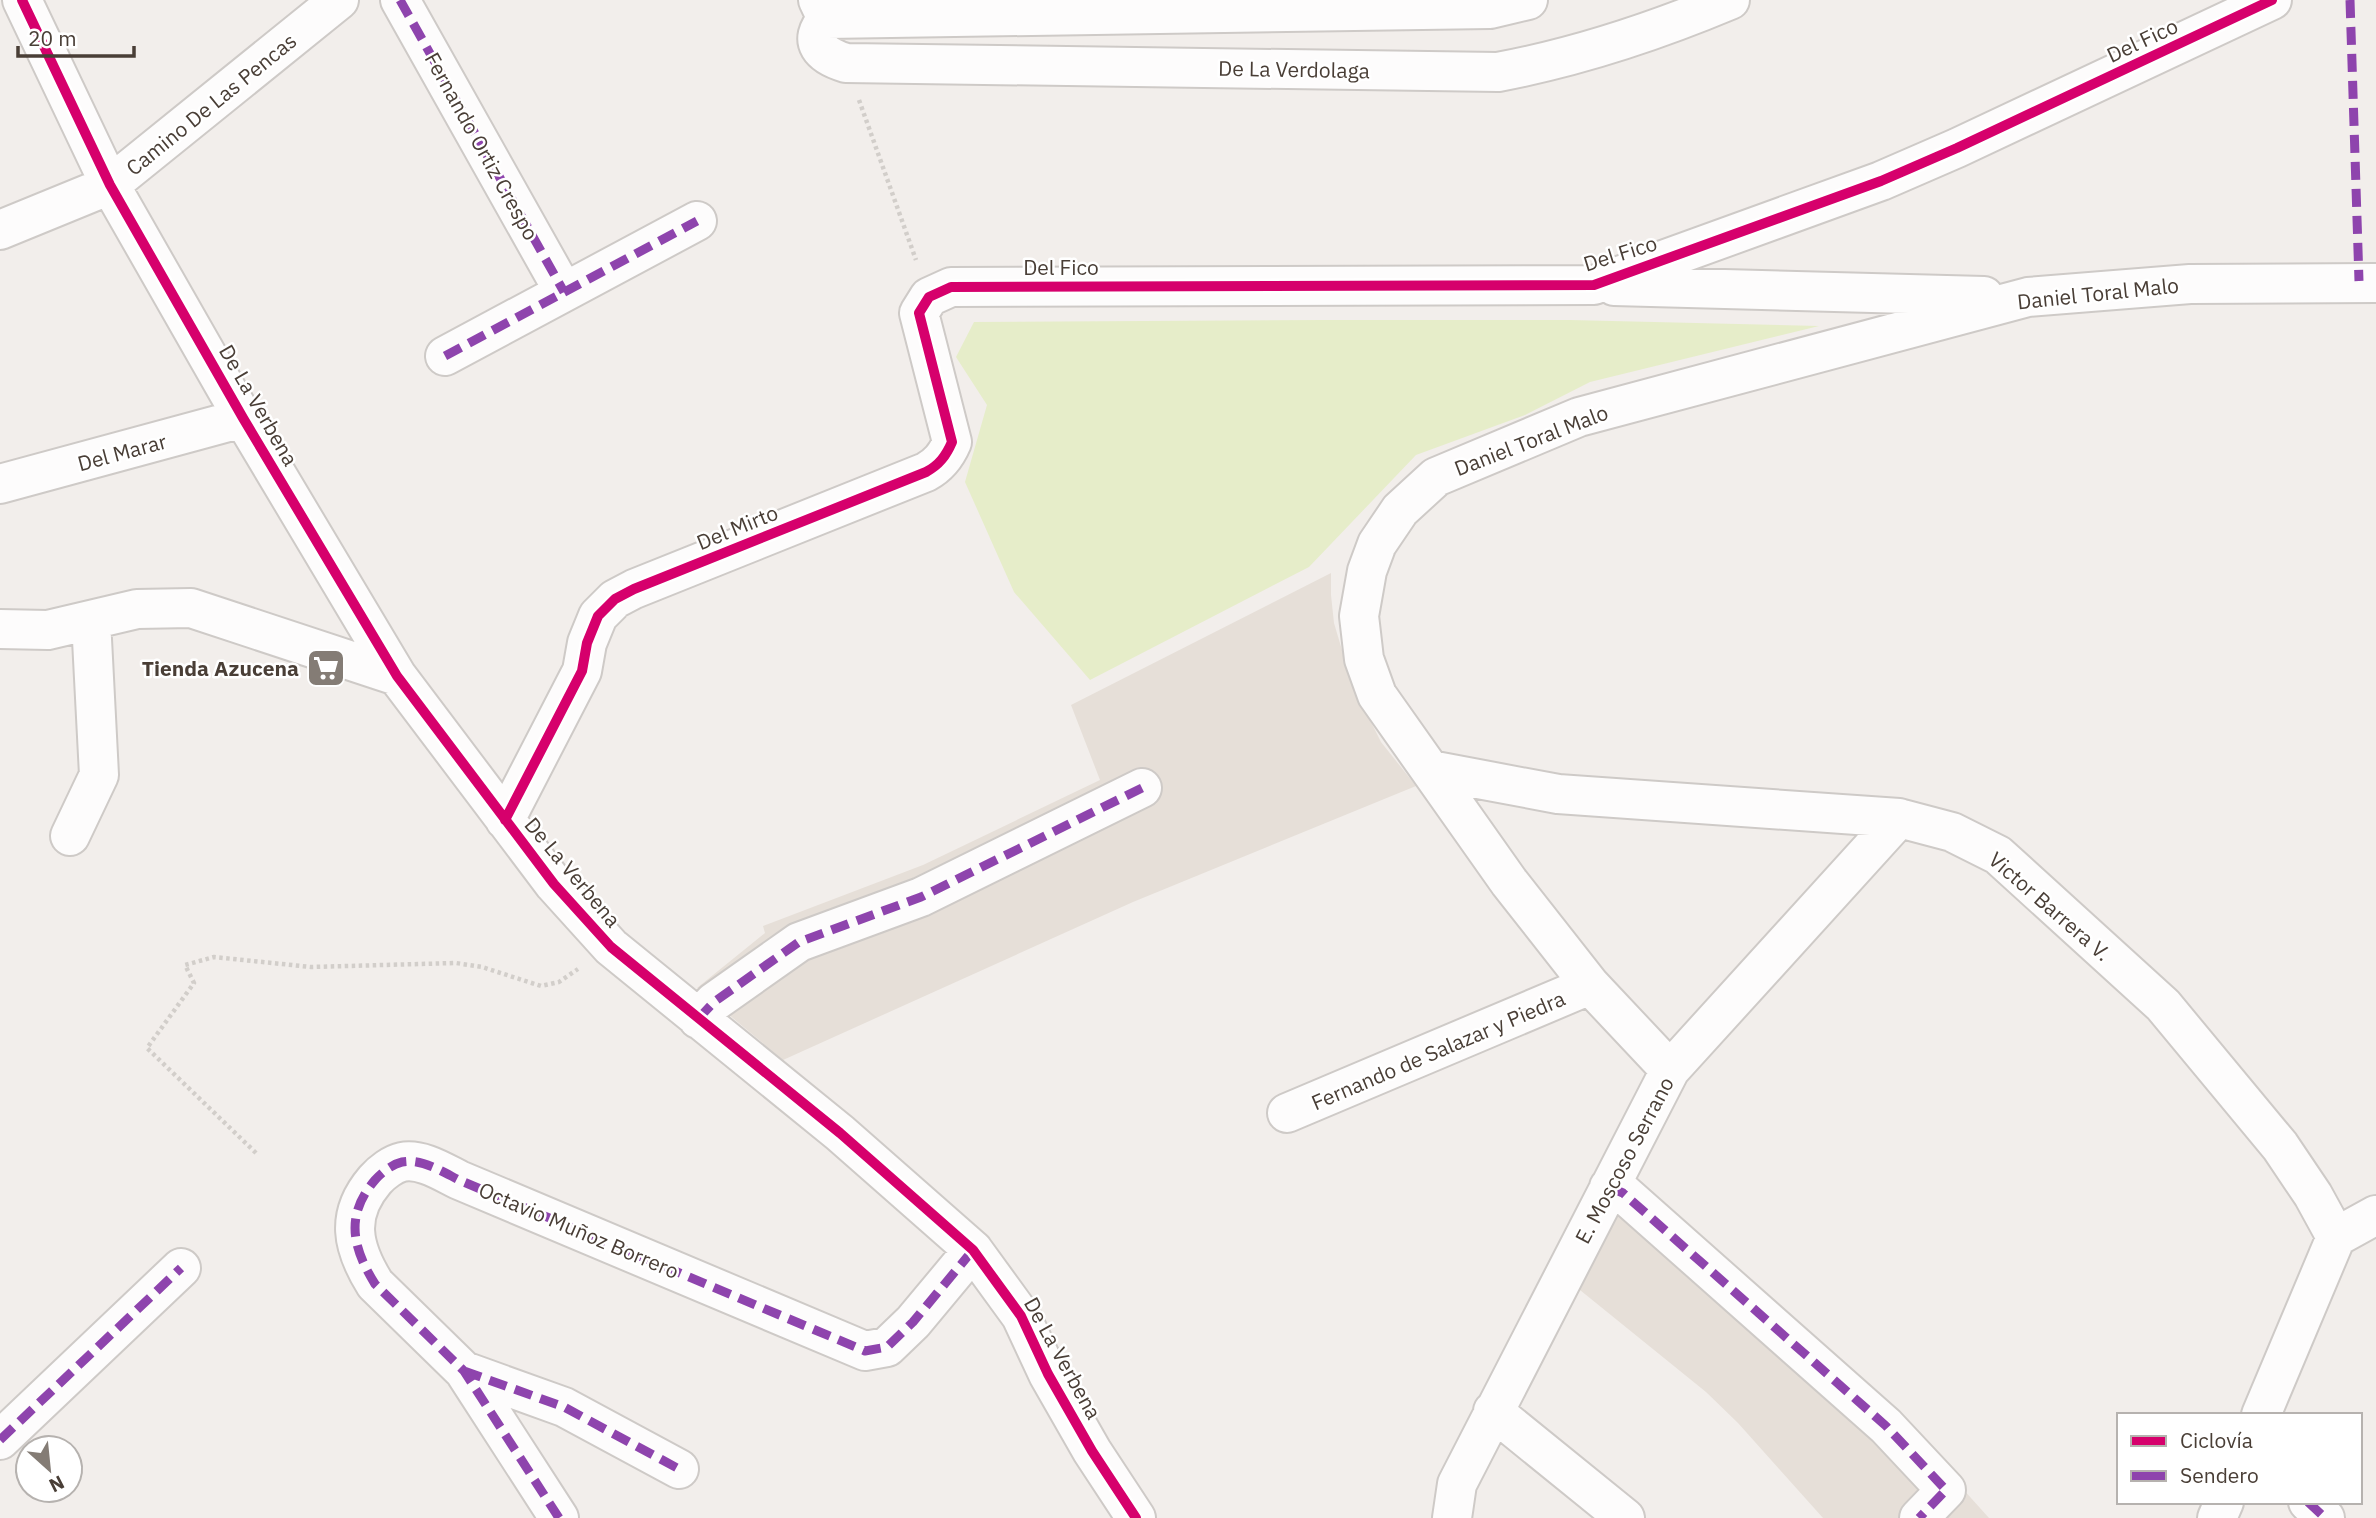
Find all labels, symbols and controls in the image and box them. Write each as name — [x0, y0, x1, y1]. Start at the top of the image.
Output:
street label: Del Fico — [2102, 11, 2182, 69]
scale bar — [18, 14, 133, 58]
text: 20 m — [28, 24, 77, 52]
street label: Camino De Las Pencas — [120, 26, 302, 182]
street label: Fernando Ortiz Crespo — [419, 47, 545, 245]
street label: De La Verdolaga — [1218, 54, 1370, 84]
street label: Del Fico — [1580, 229, 1660, 277]
street label: Del Fico — [1023, 253, 1099, 281]
street label: Daniel Toral Malo — [2016, 271, 2180, 315]
street label: De La Verbena — [213, 339, 305, 471]
street label: Daniel Toral Malo — [1450, 398, 1612, 482]
street label: Del Marar — [74, 427, 170, 477]
street label: Del Mirto — [692, 498, 782, 556]
supermarket icon: Tienda Azucena — [305, 647, 347, 689]
place label: Tienda Azucena — [142, 654, 299, 682]
street label: De La Verbena — [519, 811, 627, 933]
street label: Victor Barrera V. — [1983, 845, 2117, 967]
street label: Fernando de Salazar y Piedra — [1307, 984, 1569, 1116]
street label: E. Moscoso Serrano — [1568, 1072, 1680, 1248]
street label: Octavio Muñoz Borrero — [475, 1175, 683, 1285]
street label: De La Verbena — [1018, 1292, 1108, 1424]
legend — [2117, 1413, 2362, 1504]
text: Ciclovía — [2180, 1426, 2253, 1454]
north arrow — [14, 1434, 84, 1504]
text: Sendero — [2180, 1461, 2259, 1489]
text: N — [45, 1470, 68, 1498]

